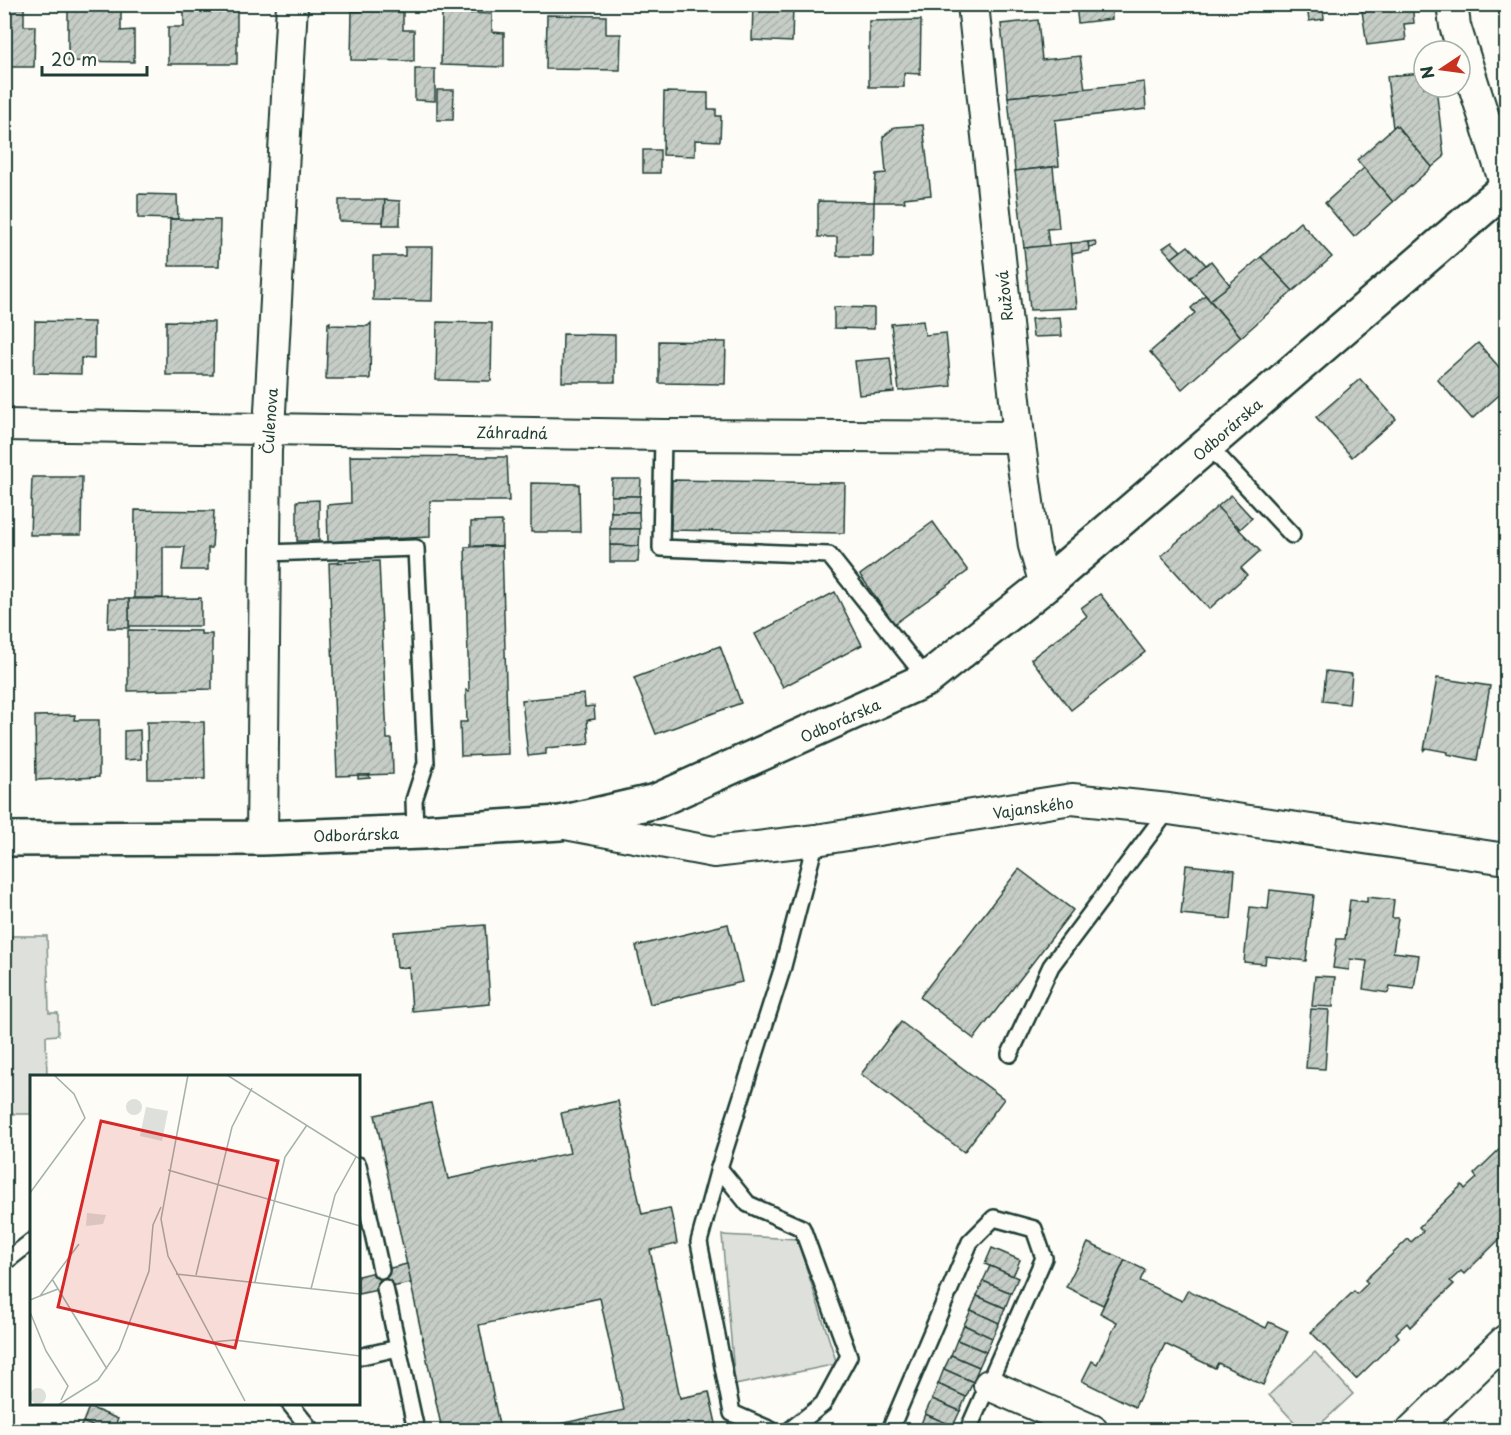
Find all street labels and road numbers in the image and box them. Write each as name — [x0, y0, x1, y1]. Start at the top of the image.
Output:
street label: Ružová — [990, 269, 1018, 322]
street label: Čulenova — [255, 386, 283, 455]
street label: Odborárska — [1187, 392, 1267, 466]
street label: Záhradná — [476, 420, 548, 444]
street label: Odborárska — [796, 692, 884, 748]
street label: Vajanského — [991, 790, 1075, 824]
street label: Odborárska — [313, 821, 400, 847]

